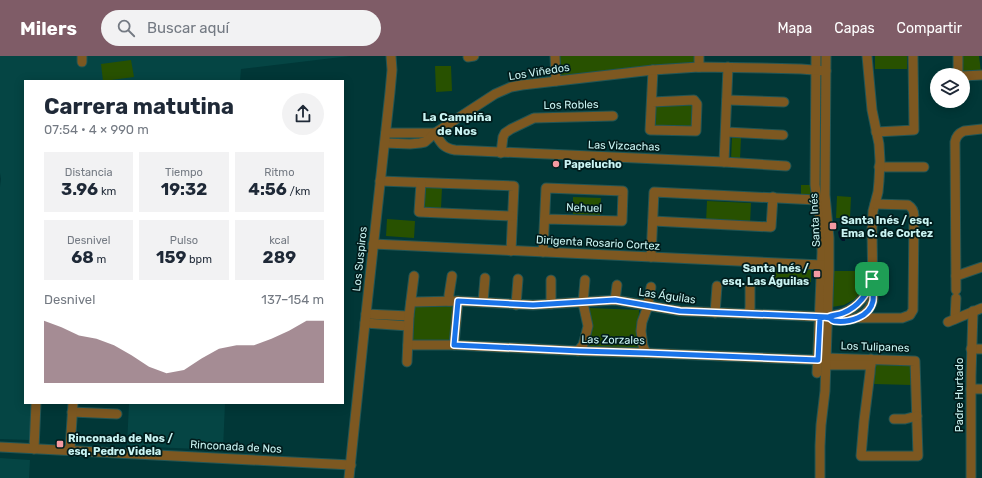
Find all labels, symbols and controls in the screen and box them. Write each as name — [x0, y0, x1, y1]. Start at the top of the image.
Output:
search box — [101, 10, 381, 46]
text: Milers — [20, 17, 77, 40]
icon: search — [115, 17, 137, 39]
text: Buscar aquí — [147, 19, 229, 37]
text: Mapa — [777, 20, 812, 37]
text: Capas — [834, 20, 875, 37]
text: Compartir — [897, 20, 962, 37]
street label: Los Viñedos — [508, 61, 571, 83]
map controls — [930, 68, 970, 108]
button: layers — [930, 68, 970, 108]
text: Carrera matutina — [44, 93, 234, 120]
button: share — [282, 93, 324, 135]
street label: Los Robles — [543, 98, 599, 112]
district label: La Campiña de Nos — [422, 110, 492, 138]
text: 07:54 · 4 × 990 m — [44, 122, 149, 137]
street label: Las Vizcachas — [588, 138, 661, 154]
place label: Papelucho — [564, 158, 622, 171]
marker: Papelucho — [551, 159, 561, 169]
text: Distancia — [65, 166, 113, 179]
text: Tiempo — [165, 166, 203, 179]
text: Ritmo — [264, 166, 294, 179]
text: 3.96 — [61, 179, 98, 199]
text: 19:32 — [161, 179, 207, 199]
text: 4:56 — [248, 179, 287, 199]
text: km — [98, 185, 116, 198]
text: /km — [287, 185, 310, 198]
street label: Santa Inés — [807, 192, 823, 247]
street label: Nehuel — [566, 201, 602, 215]
place label: Santa Inés / esq. Ema C. de Cortez — [841, 214, 933, 240]
marker: Santa Inés / esq. Ema C. de Cortez — [828, 221, 838, 231]
street label: Los Suspiros — [350, 226, 370, 292]
street label: Dirigenta Rosario Cortez — [536, 233, 661, 253]
text: Desnivel — [67, 234, 110, 247]
text: Pulso — [170, 234, 198, 247]
text: kcal — [269, 234, 289, 247]
text: 68 — [71, 247, 94, 267]
text: 159 — [156, 247, 186, 267]
text: 289 — [263, 247, 296, 267]
text: m — [94, 253, 106, 266]
text: bpm — [186, 253, 212, 266]
place label: Santa Inés / esq. Las Águilas — [722, 262, 809, 288]
pin — [855, 262, 889, 296]
icon: arrive — [861, 268, 883, 290]
marker: Santa Inés / esq. Las Águilas — [812, 269, 822, 279]
street label: Las Águilas — [637, 286, 697, 307]
text: Desnivel — [44, 292, 95, 307]
text: 137–154 m — [261, 292, 324, 307]
street label: Las Zorzales — [581, 333, 645, 347]
street label: Los Tulipanes — [840, 339, 910, 355]
street label: Padre Hurtado — [953, 358, 966, 432]
place label: Rinconada de Nos / esq. Pedro Videla — [68, 432, 173, 458]
street label: Rinconada de Nos — [190, 438, 283, 456]
marker: Rinconada de Nos / esq. Pedro Videla — [55, 439, 65, 449]

